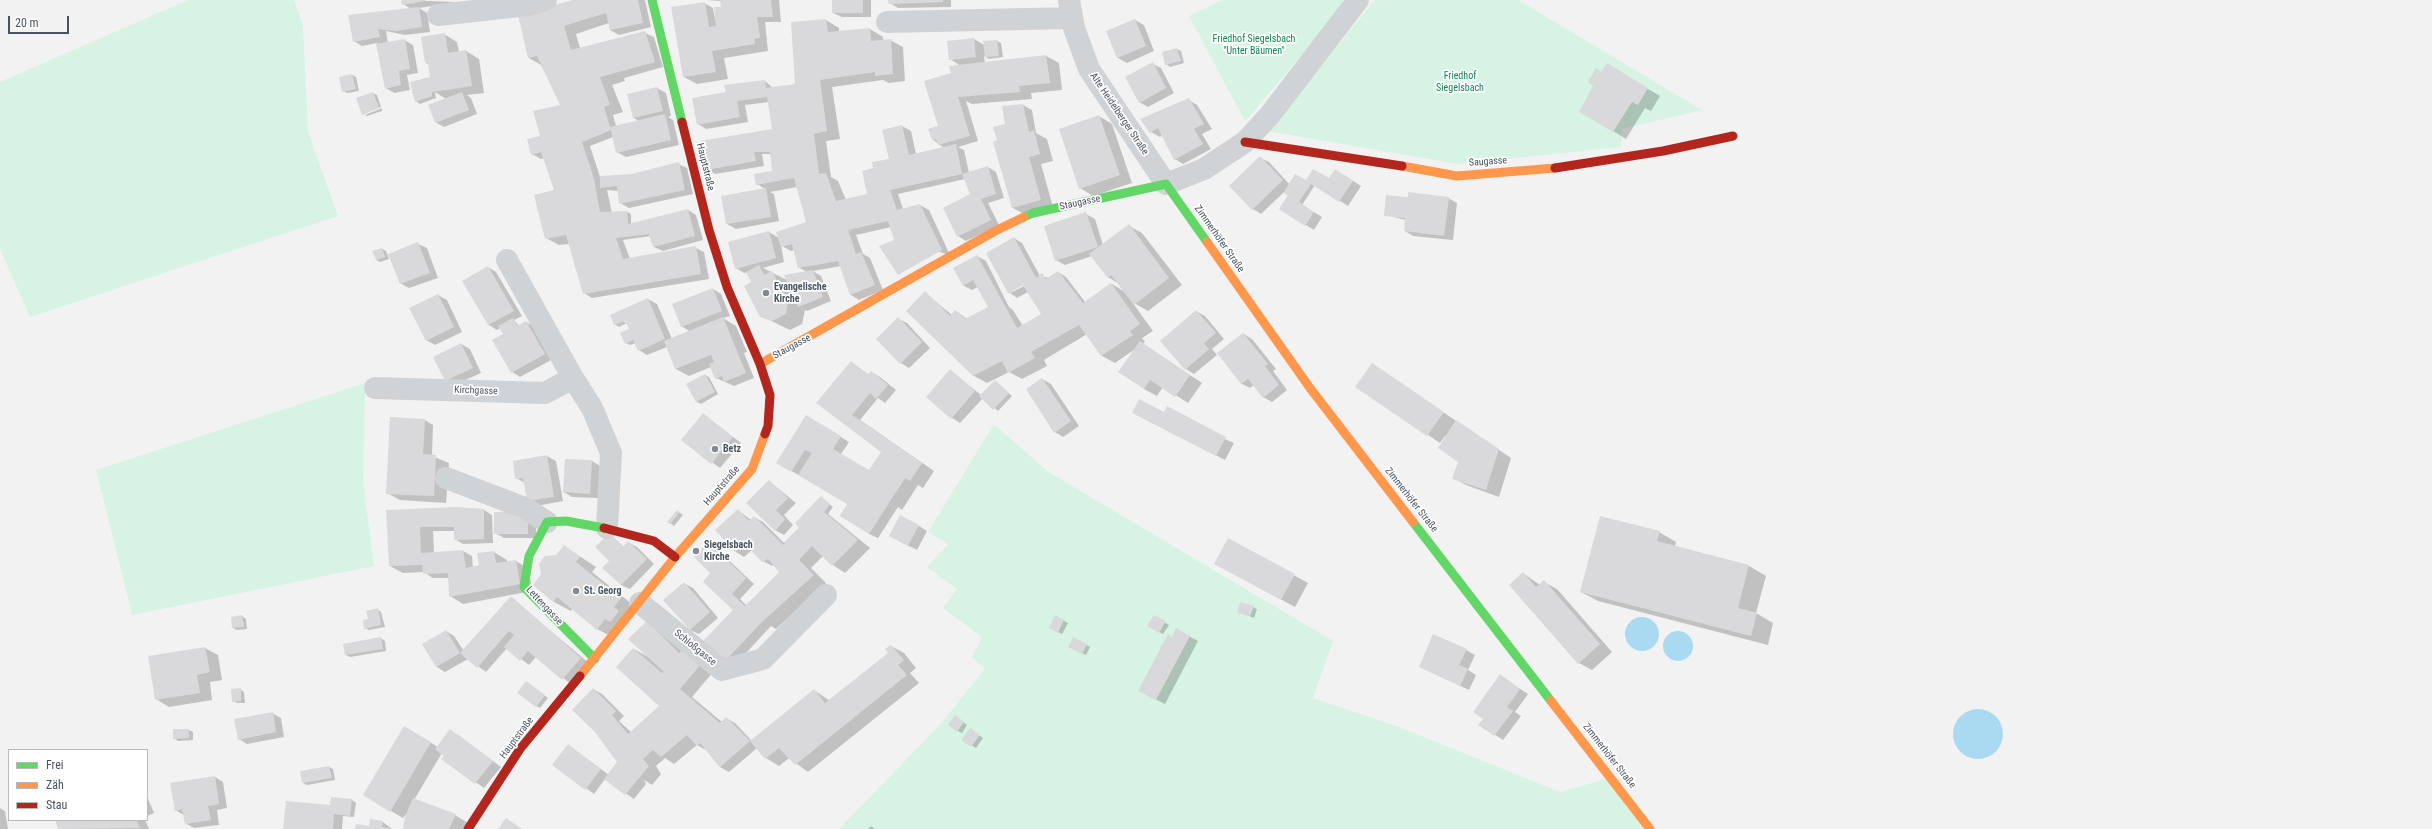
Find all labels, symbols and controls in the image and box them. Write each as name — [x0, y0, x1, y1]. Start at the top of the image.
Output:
scale bar — [10, 8, 71, 34]
text: 20 m — [15, 16, 39, 30]
park label: Friedhof Siegelsbach "Unter Bäumen" — [1213, 33, 1295, 56]
park label: Friedhof Siegelsbach — [1436, 70, 1484, 94]
street label: Alte Heidelberger Straße — [1087, 71, 1151, 157]
street label: Hauptstraße — [693, 142, 717, 192]
street label: Saugasse — [1468, 155, 1508, 169]
street label: Staugasse — [1059, 193, 1101, 213]
street label: Zimmerhöfer Straße — [1191, 203, 1247, 275]
place label: Evangelische Kirche — [774, 281, 827, 304]
marker: Evangelische Kirche — [761, 288, 771, 298]
street label: Staugasse — [771, 332, 813, 362]
street label: Kirchgasse — [454, 384, 498, 398]
place label: Betz — [723, 443, 741, 455]
marker: Betz — [710, 444, 720, 454]
street label: Hauptstraße — [701, 464, 743, 508]
street label: Zimmerhöfer Straße — [1382, 465, 1440, 535]
place label: Siegelsbach Kirche — [704, 539, 753, 562]
marker: Siegelsbach Kirche — [691, 546, 701, 556]
street label: Lettengasse — [523, 584, 565, 628]
place label: St. Georg — [584, 585, 622, 597]
marker: St. Georg — [571, 586, 581, 596]
street label: Schloßgasse — [672, 627, 718, 669]
street label: Hauptstraße — [498, 715, 536, 761]
street label: Zimmerhöfer Straße — [1580, 721, 1638, 791]
legend — [8, 749, 148, 821]
text: Frei — [46, 758, 64, 772]
text: Zäh — [46, 778, 64, 792]
text: Stau — [46, 798, 67, 812]

